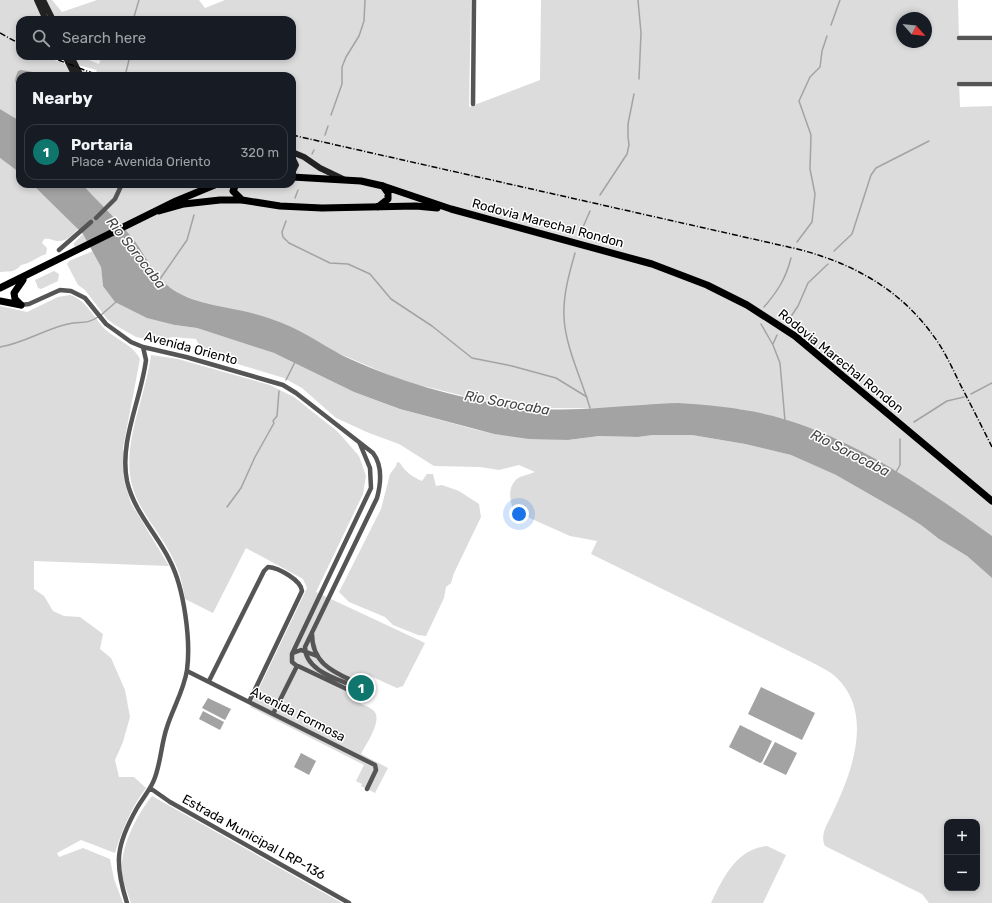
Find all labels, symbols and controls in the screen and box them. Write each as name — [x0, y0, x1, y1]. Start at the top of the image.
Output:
north arrow — [896, 12, 932, 48]
search box — [16, 16, 296, 60]
icon: search — [30, 27, 52, 49]
text: Search here — [62, 29, 146, 47]
text: Nearby — [32, 88, 93, 108]
text: Portaria — [71, 136, 133, 154]
text: 1 — [43, 145, 49, 160]
text: 320 m — [241, 145, 279, 160]
text: Place · Avenida Oriento — [71, 154, 211, 169]
street label: Rodovia Marechal Rondon — [470, 195, 626, 251]
water label: Rio Sorocaba — [103, 214, 169, 292]
street label: Rodovia Marechal Rondon — [775, 306, 907, 416]
street label: Avenida Oriento — [143, 328, 239, 368]
water label: Rio Sorocaba — [463, 387, 551, 419]
water label: Rio Sorocaba — [808, 426, 892, 480]
your location — [509, 504, 529, 524]
pin: 1 — [348, 673, 374, 703]
street label: Avenida Formosa — [248, 684, 348, 744]
street label: Estrada Municipal LRP-136 — [180, 791, 328, 883]
map controls — [944, 819, 980, 891]
button: + — [944, 819, 980, 855]
button: − — [944, 855, 980, 891]

